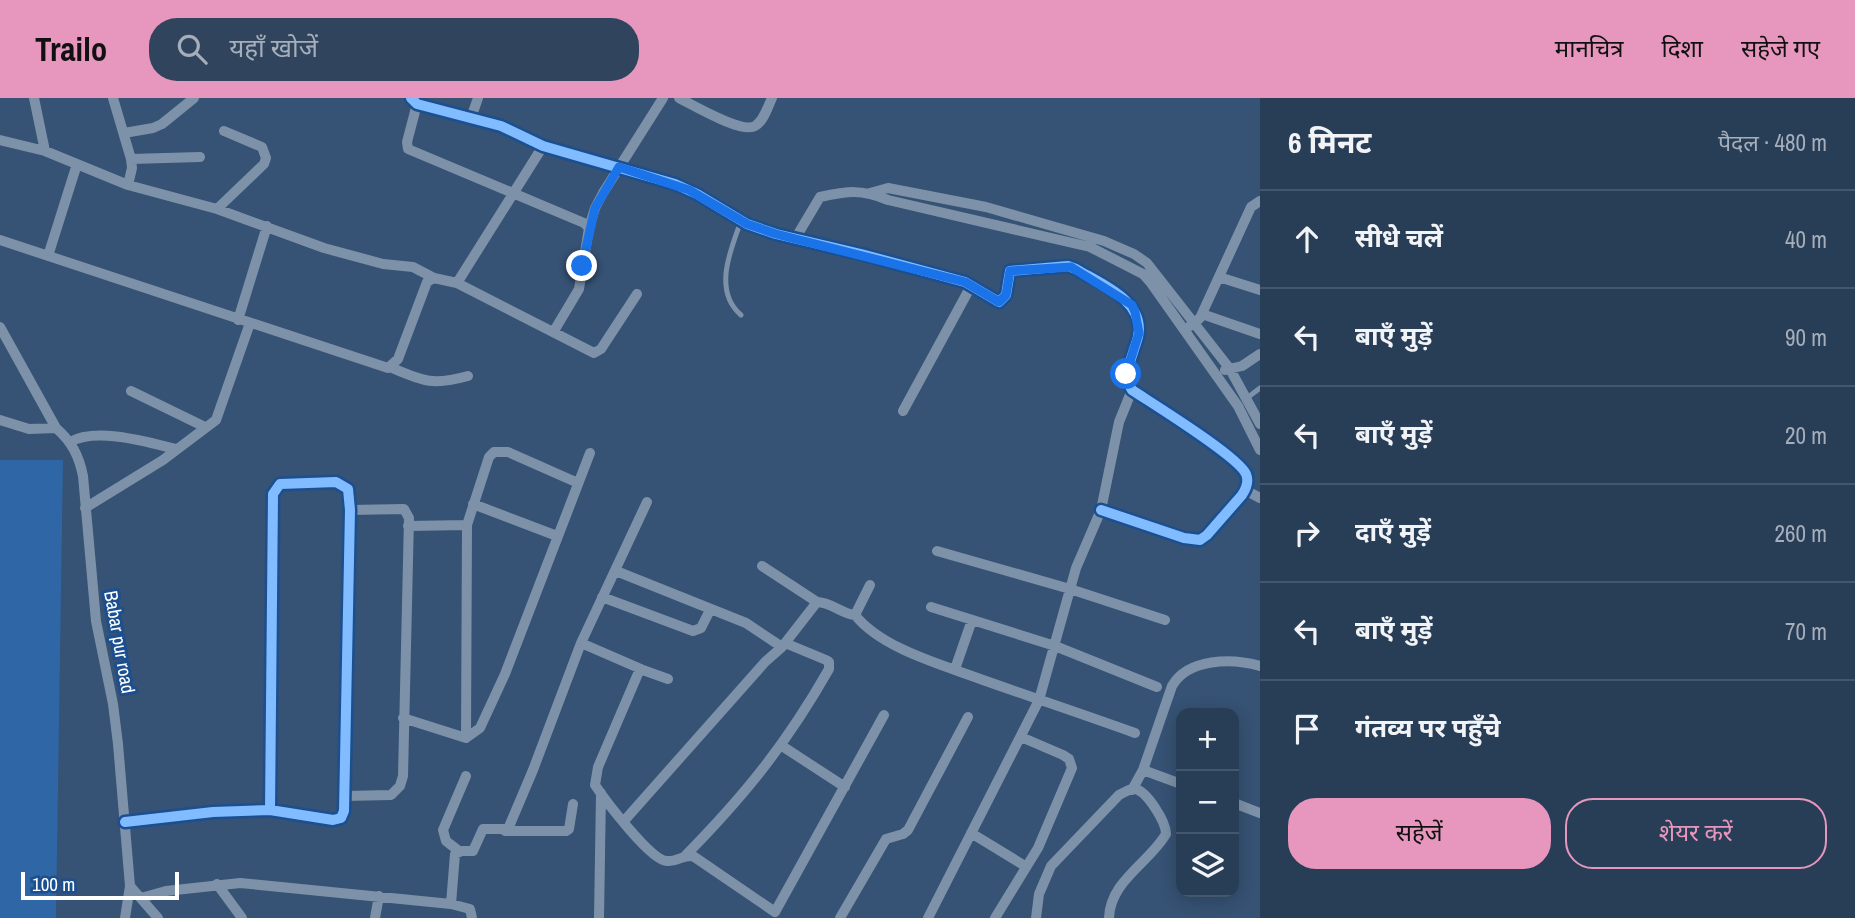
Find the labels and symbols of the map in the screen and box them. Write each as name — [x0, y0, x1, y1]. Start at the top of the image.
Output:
route end — [566, 250, 597, 281]
route start — [1110, 358, 1141, 389]
street label: Babar pur road — [98, 589, 142, 695]
scale bar — [21, 869, 178, 901]

